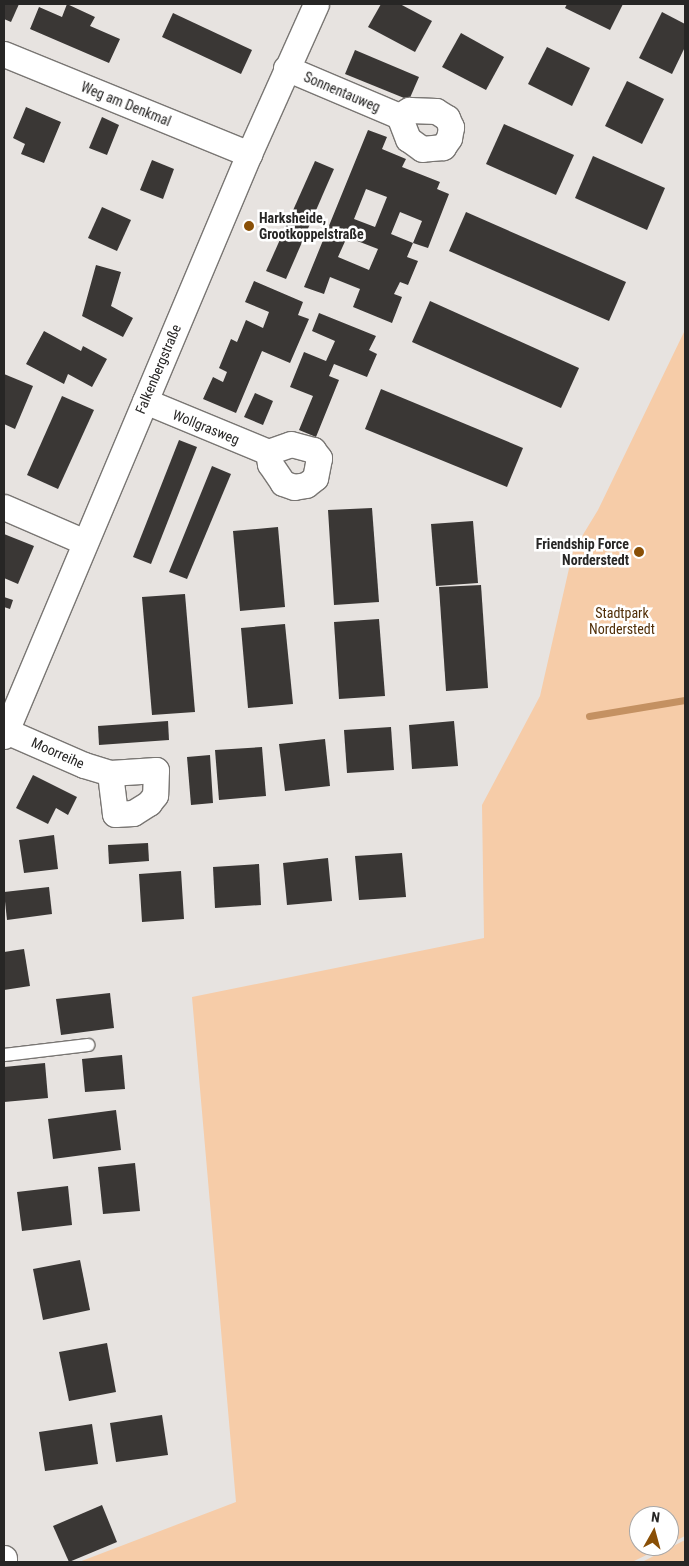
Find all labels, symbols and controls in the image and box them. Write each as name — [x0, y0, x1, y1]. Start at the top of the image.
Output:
street label: Sonnentauweg — [301, 68, 383, 116]
street label: Weg am Denkmal — [78, 78, 174, 130]
place label: Harksheide, Grootkoppelstraße — [259, 210, 364, 242]
marker: Harksheide, Grootkoppelstraße — [243, 220, 255, 232]
street label: Falkenbergstraße — [132, 322, 184, 416]
street label: Wollgrasweg — [170, 406, 242, 448]
place label: Friendship Force Norderstedt — [536, 536, 629, 568]
marker: Friendship Force Norderstedt — [633, 546, 645, 558]
park label: Stadtpark Norderstedt — [589, 605, 655, 638]
street label: Moorreihe — [29, 734, 87, 772]
north arrow — [629, 1506, 679, 1556]
text: N — [650, 1509, 661, 1526]

